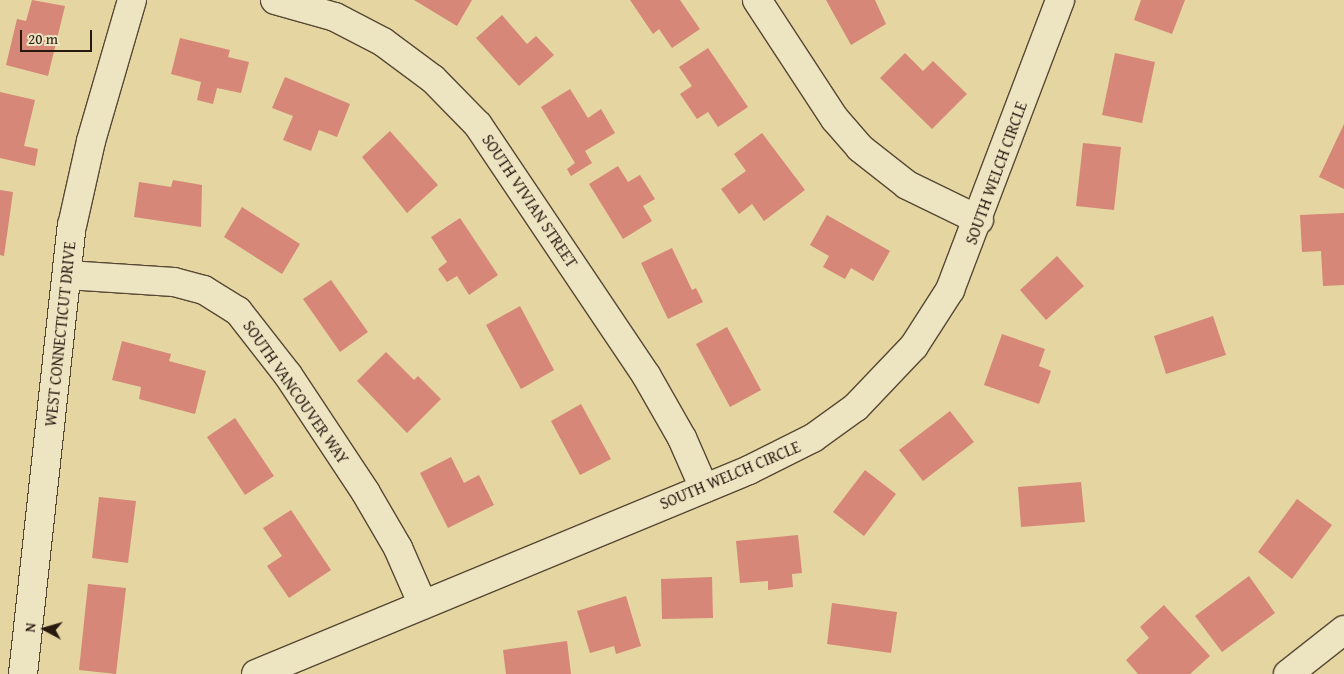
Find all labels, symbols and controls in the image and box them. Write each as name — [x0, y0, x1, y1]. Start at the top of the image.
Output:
scale bar — [22, 20, 95, 52]
text: 20 m — [28, 28, 58, 49]
street label: SOUTH WELCH CIRCLE — [961, 99, 1031, 247]
street label: SOUTH VIVIAN STREET — [478, 131, 582, 271]
street label: WEST CONNECTICUT DRIVE — [41, 240, 79, 428]
street label: SOUTH VANCOUVER WAY — [239, 317, 353, 467]
street label: SOUTH WELCH CIRCLE — [657, 437, 803, 513]
north arrow — [20, 604, 70, 654]
text: N — [20, 622, 41, 633]

